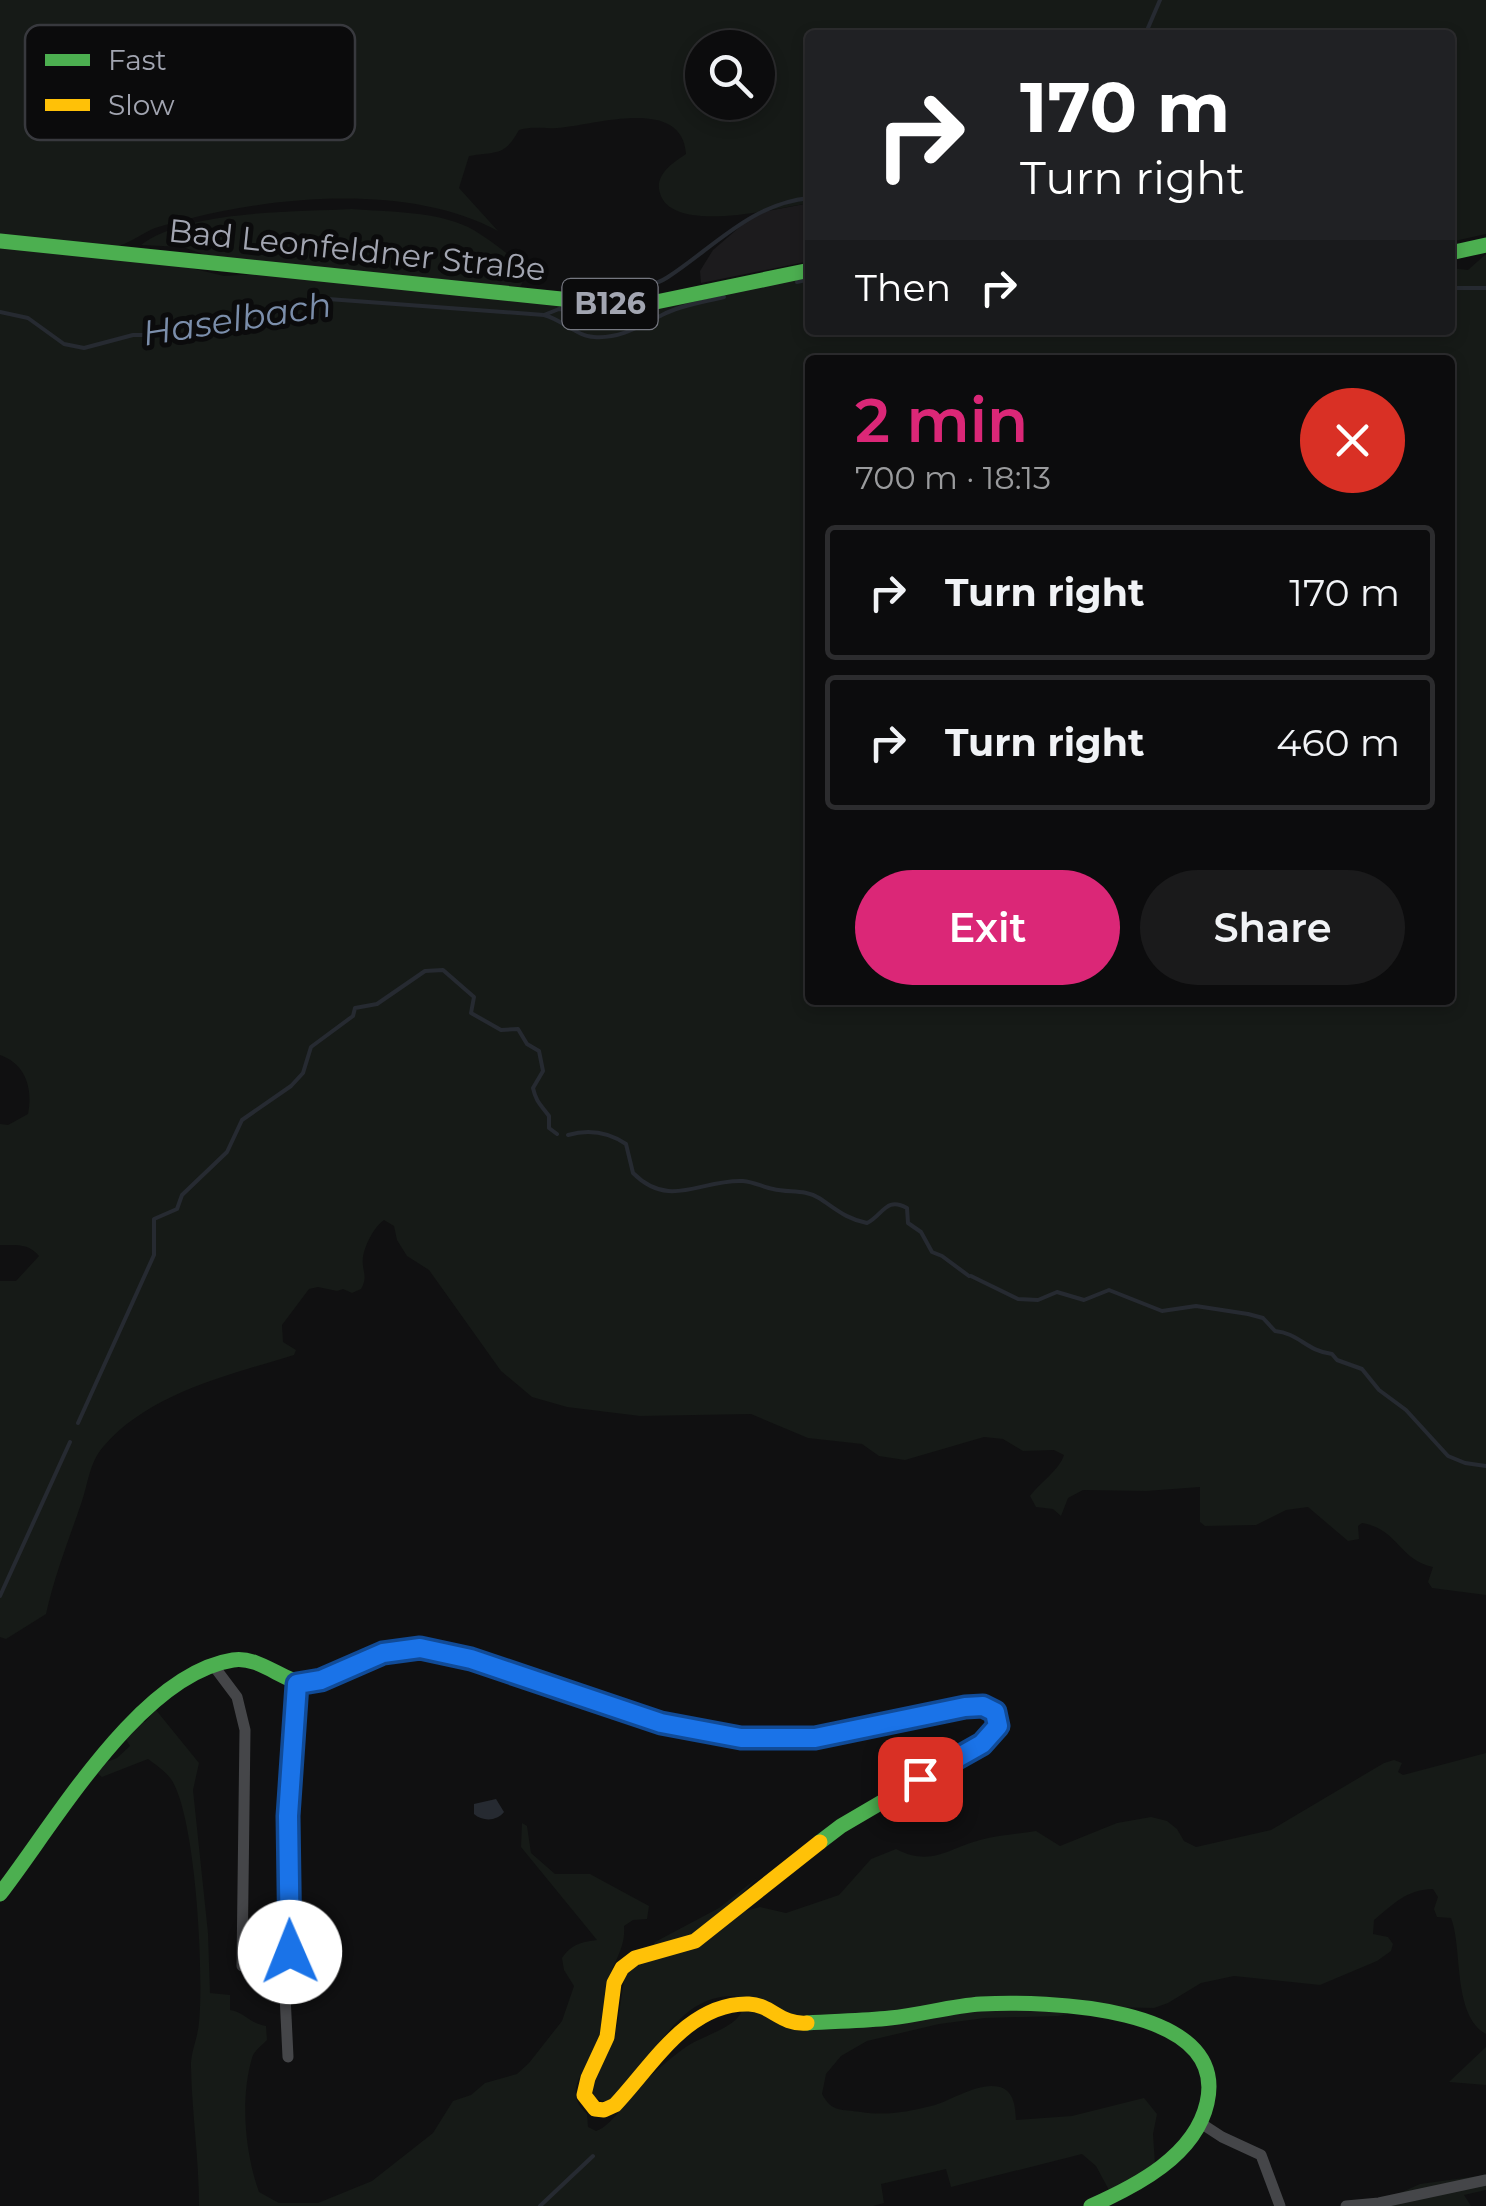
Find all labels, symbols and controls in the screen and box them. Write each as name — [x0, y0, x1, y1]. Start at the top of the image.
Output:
legend — [25, 25, 355, 140]
map controls — [685, 30, 775, 120]
button: search — [685, 30, 775, 120]
text: Fast — [108, 43, 167, 77]
text: 170 m — [1020, 64, 1230, 150]
icon: right — [855, 70, 985, 200]
text: Slow — [108, 88, 175, 122]
text: Turn right — [1020, 150, 1245, 205]
street label: Bad Leonfeldner Straße — [167, 210, 547, 289]
icon: right — [971, 260, 1026, 315]
text: Then — [855, 264, 951, 311]
road number: B126 — [562, 279, 658, 329]
water label: Haselbach — [140, 282, 334, 355]
text: 2 min — [855, 384, 1028, 457]
button: close — [1300, 388, 1405, 493]
text: 700 m · 18:13 — [855, 458, 1051, 497]
icon: right — [860, 565, 915, 620]
text: Turn right — [945, 569, 1144, 616]
text: 170 m — [1289, 569, 1400, 616]
icon: right — [860, 715, 915, 770]
text: Turn right — [945, 719, 1144, 766]
text: 460 m — [1276, 719, 1400, 766]
button: Exit — [855, 870, 1120, 985]
button: Share — [1140, 870, 1405, 985]
pin — [878, 1737, 963, 1822]
icon: arrive — [893, 1752, 948, 1807]
position arrow — [238, 1900, 342, 2004]

